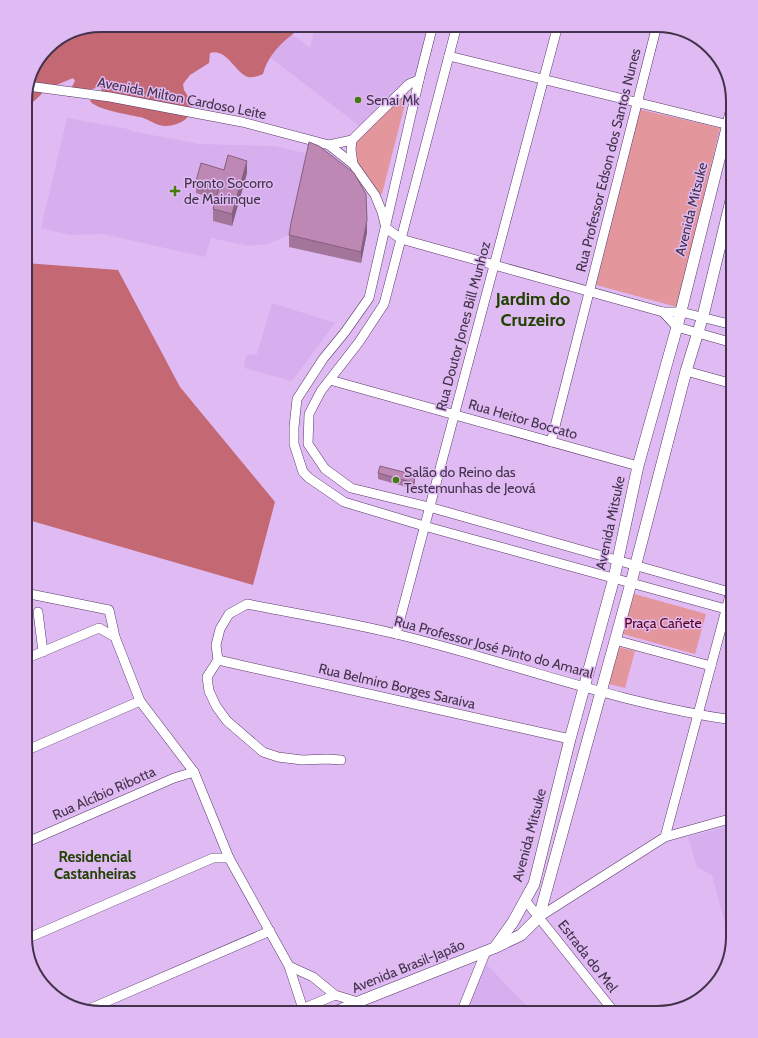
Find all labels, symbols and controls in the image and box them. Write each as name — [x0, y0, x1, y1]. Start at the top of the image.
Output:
street label: Rua Professor Edson dos Santos Nunes — [571, 46, 645, 274]
street label: Avenida Milton Cardoso Leite — [96, 73, 268, 123]
place label: Senai Mk — [366, 91, 420, 109]
marker: Senai Mk — [353, 95, 363, 105]
street label: Avenida Mitsuke — [671, 160, 711, 258]
place label: Pronto Socorro de Mairinque — [184, 174, 274, 208]
marker: Pronto Socorro de Mairinque — [169, 185, 181, 197]
street label: Rua Doutor Jones Bill Munhoz — [432, 239, 494, 413]
district label: Jardim do Cruzeiro — [495, 288, 570, 331]
street label: Rua Heitor Boccato — [466, 395, 580, 443]
place label: Salão do Reino das Testemunhas de Jeová — [404, 463, 536, 497]
street label: Avenida Mitsuke — [591, 474, 629, 572]
marker: Salão do Reino das Testemunhas de Jeová — [391, 475, 401, 485]
street label: Rua Professor José Pinto do Amaral — [392, 612, 596, 682]
park label: Praça Cañete — [624, 614, 702, 632]
street label: Rua Belmiro Borges Saraiva — [317, 659, 478, 713]
street label: Rua Alcíbio Ribotta — [50, 762, 159, 824]
street label: Avenida Mitsuke — [508, 786, 550, 884]
district label: Residencial Castanheiras — [54, 848, 136, 883]
street label: Estrada do Mel — [554, 916, 622, 996]
street label: Avenida Brasil-Japão — [349, 935, 467, 997]

